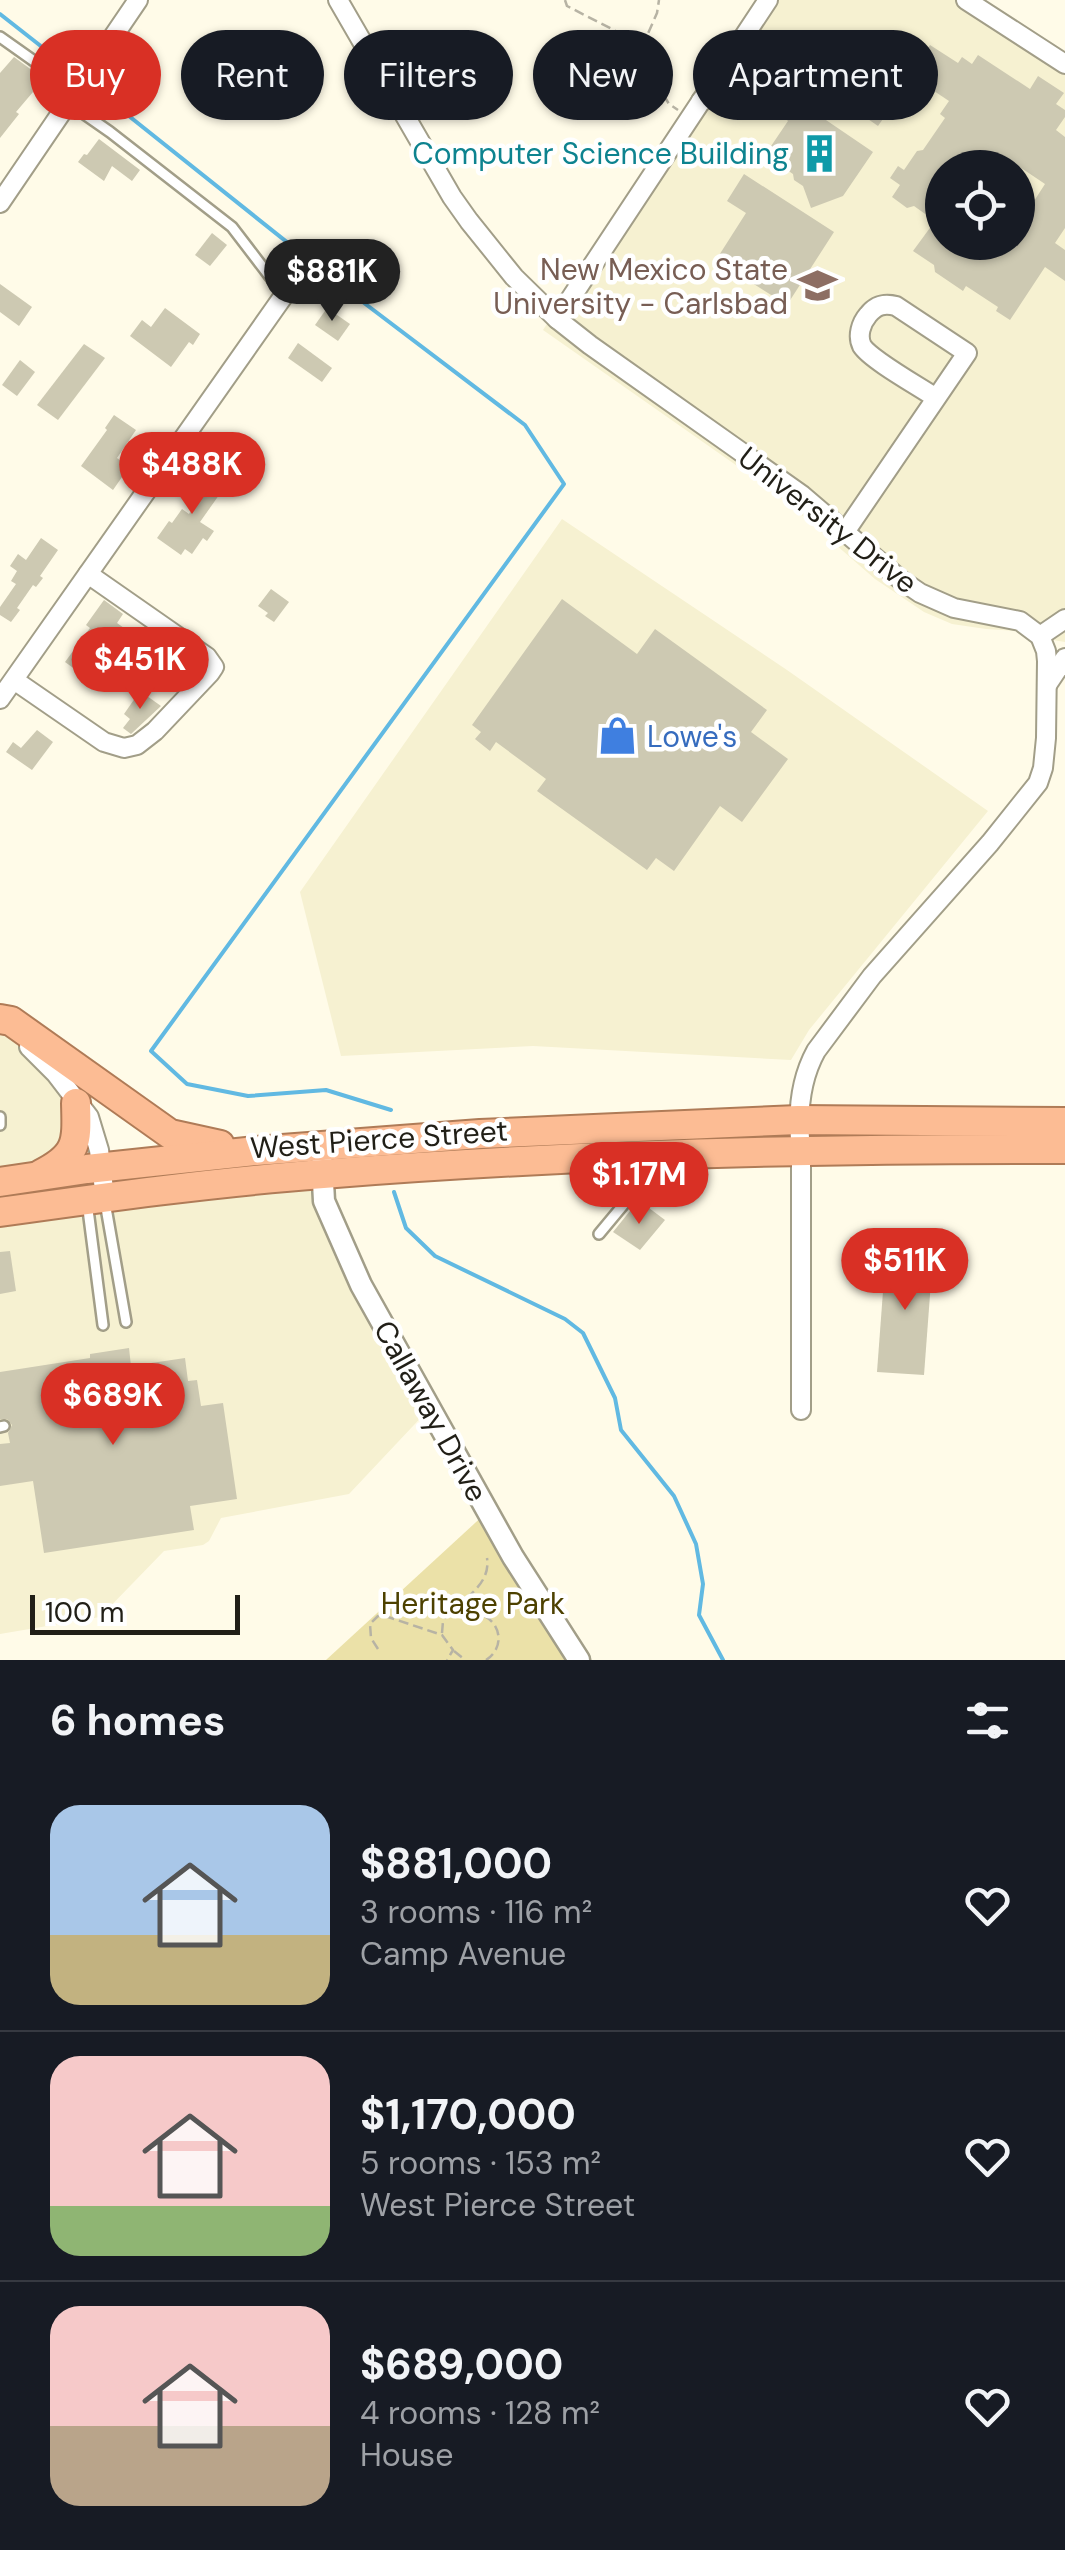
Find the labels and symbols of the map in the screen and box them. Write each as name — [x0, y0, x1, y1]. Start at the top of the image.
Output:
building icon: Computer Science Building — [798, 132, 840, 174]
place label: Computer Science Building — [412, 134, 789, 173]
pin: $881K — [262, 239, 402, 324]
place label: New Mexico State University - Carlsbad — [493, 250, 788, 323]
school or university icon: New Mexico State University - Carlsbad — [797, 265, 839, 307]
pin: $488K — [122, 432, 262, 517]
street label: University Drive — [730, 438, 926, 602]
pin: $451K — [70, 627, 210, 712]
shop icon: Lowe's — [596, 715, 638, 757]
place label: Lowe's — [647, 717, 737, 756]
street label: West Pierce Street — [249, 1111, 509, 1167]
pin: $1.17M — [558, 1142, 720, 1227]
pin: $511K — [835, 1228, 975, 1313]
street label: Callaway Drive — [365, 1314, 497, 1508]
pin: $689K — [43, 1363, 183, 1448]
park label: Heritage Park — [381, 1584, 565, 1623]
scale bar — [30, 1590, 240, 1634]

